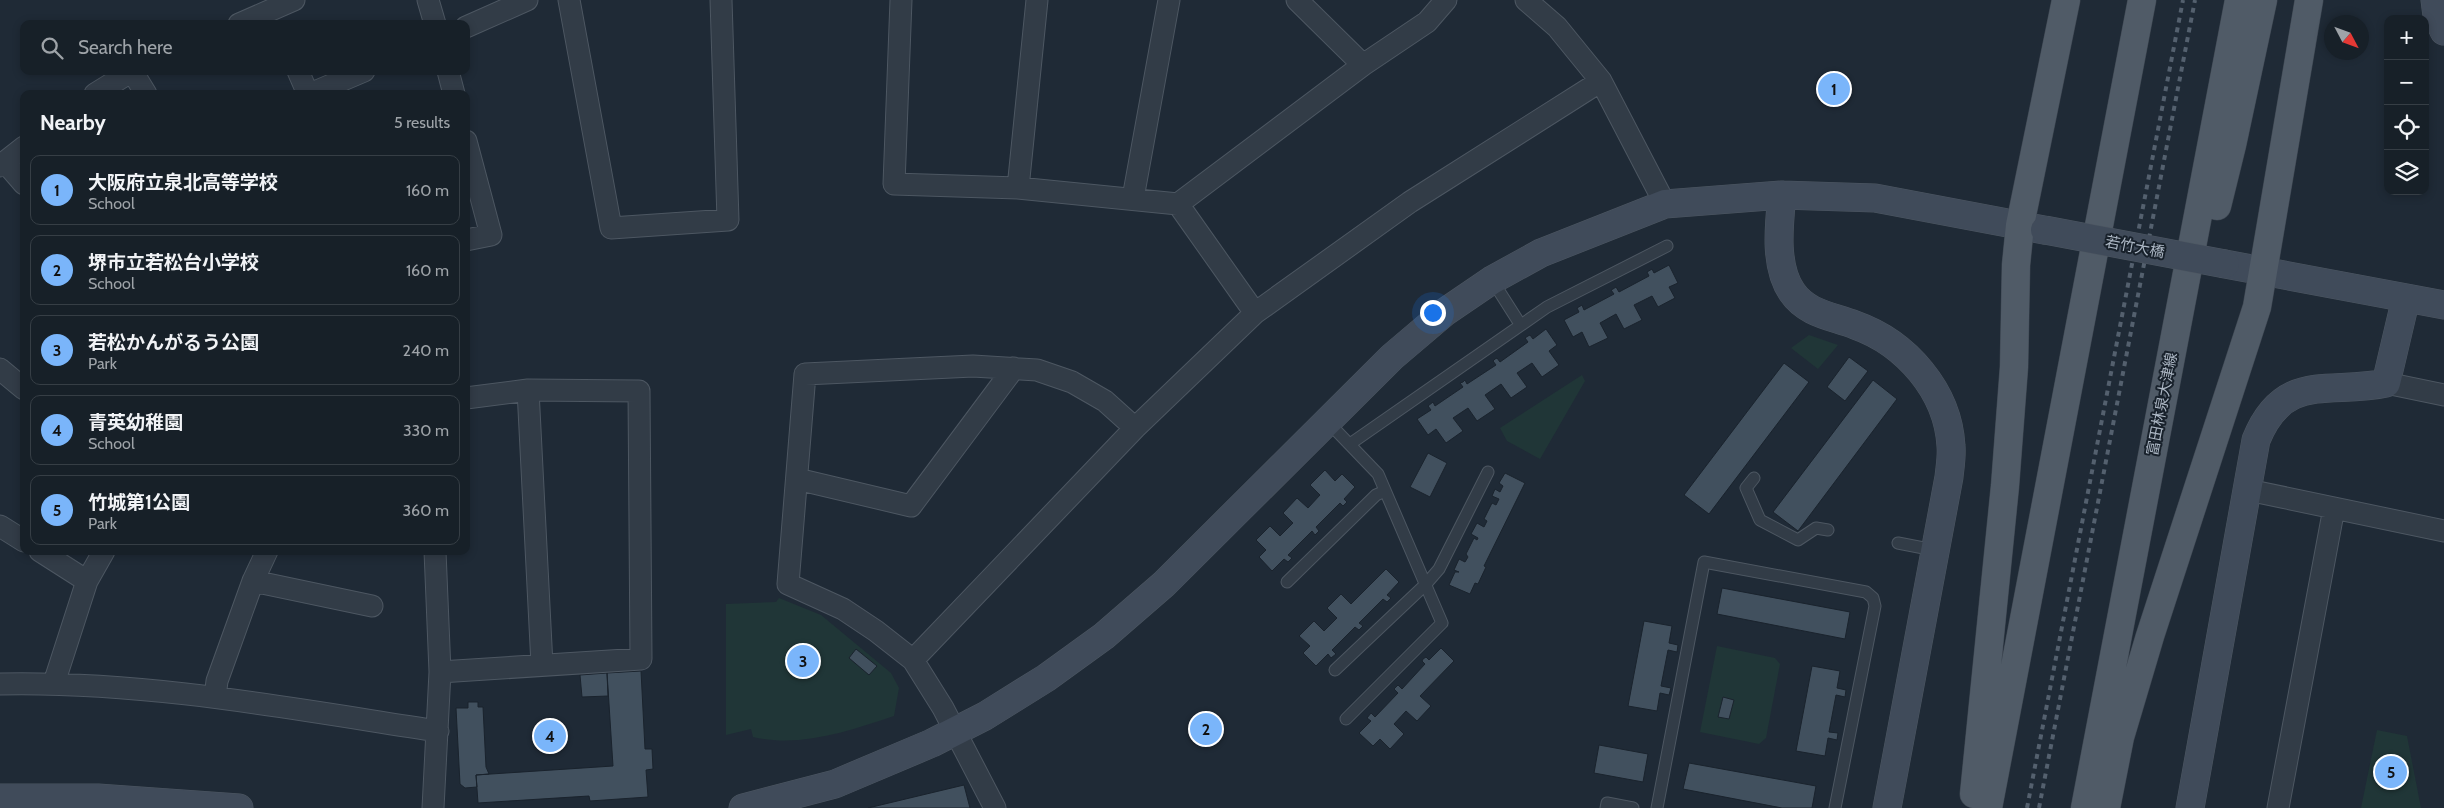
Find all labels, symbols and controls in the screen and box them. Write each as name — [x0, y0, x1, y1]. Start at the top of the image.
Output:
north arrow — [2324, 15, 2369, 60]
map controls — [2384, 15, 2429, 195]
button: + — [2384, 15, 2429, 60]
search box — [20, 20, 470, 75]
icon: search — [38, 34, 66, 62]
text: Search here — [78, 36, 172, 59]
button: − — [2384, 60, 2429, 105]
pin: 1 — [1818, 70, 1850, 108]
button: locate — [2384, 105, 2429, 150]
text: Nearby — [40, 110, 106, 135]
text: 5 results — [394, 113, 450, 132]
button: layers — [2384, 150, 2429, 195]
text: 大阪府立泉北高等学校 — [88, 171, 278, 194]
text: 1 — [54, 181, 60, 200]
text: 160 m — [406, 181, 449, 200]
text: School — [88, 194, 135, 213]
street label: 若竹大橋 — [2104, 232, 2166, 262]
text: 堺市立若松台小学校 — [88, 251, 259, 274]
text: 2 — [53, 261, 61, 280]
text: 160 m — [406, 261, 449, 280]
text: School — [88, 274, 135, 293]
your location — [1420, 300, 1446, 326]
text: 若松かんがるう公園 — [88, 331, 259, 354]
text: 3 — [53, 341, 61, 360]
text: 240 m — [403, 341, 449, 360]
street label: 富田林泉大津線 — [2143, 351, 2181, 457]
text: Park — [88, 354, 117, 373]
text: 青英幼稚園 — [88, 411, 183, 434]
text: 4 — [52, 421, 62, 440]
text: 330 m — [403, 421, 449, 440]
text: School — [88, 434, 135, 453]
text: 竹城第1公園 — [88, 491, 190, 514]
text: 5 — [53, 501, 61, 520]
text: 360 m — [402, 501, 449, 520]
text: Park — [88, 514, 117, 533]
pin: 3 — [787, 642, 819, 680]
pin: 2 — [1190, 710, 1222, 748]
pin: 4 — [534, 717, 566, 755]
pin: 5 — [2375, 753, 2407, 791]

